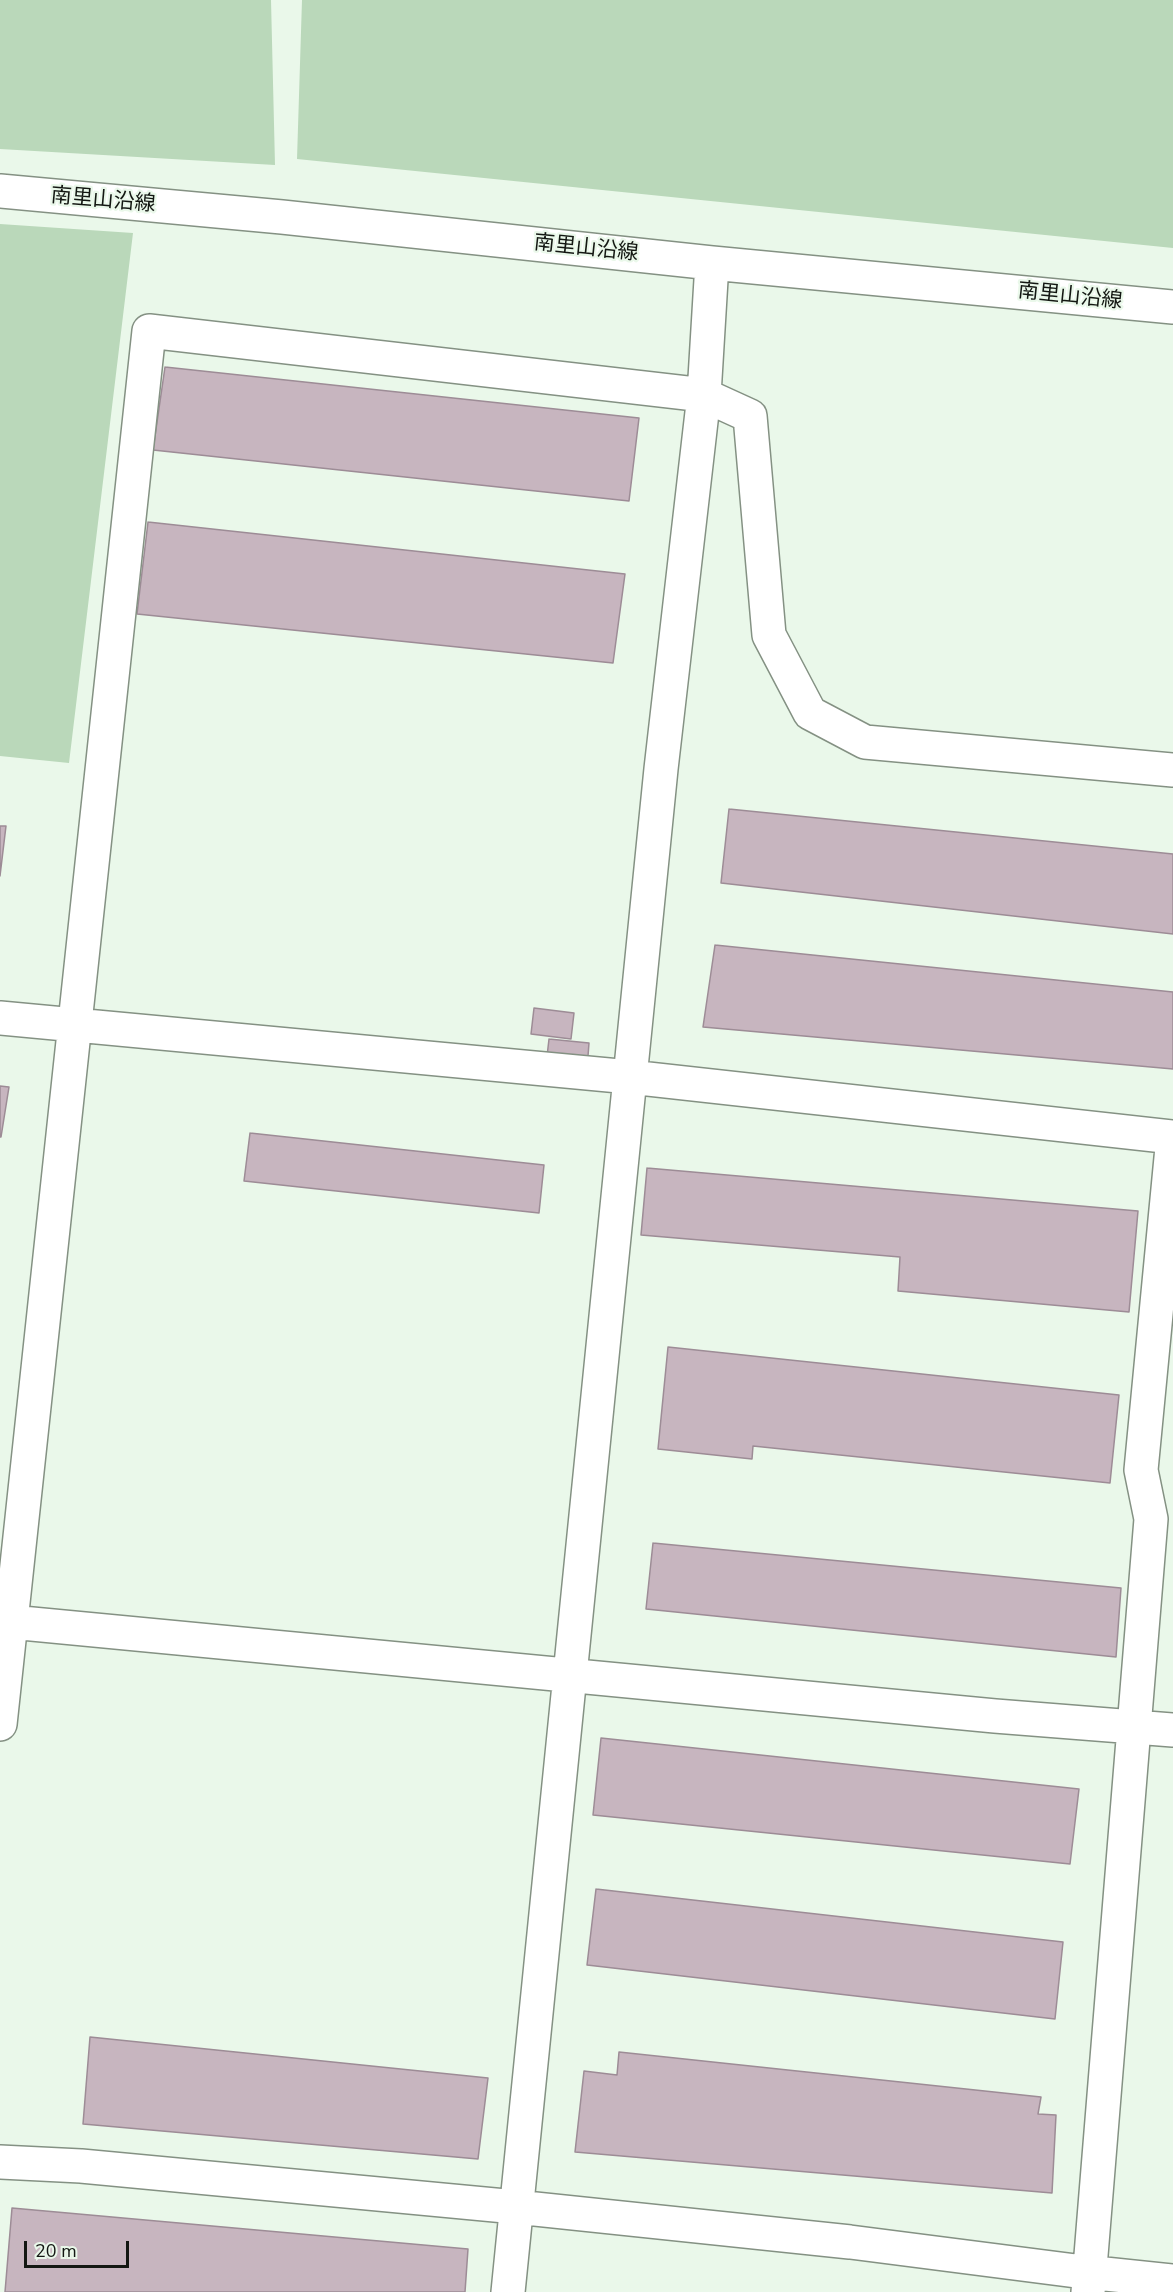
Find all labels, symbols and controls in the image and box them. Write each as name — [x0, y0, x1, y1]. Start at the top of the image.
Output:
street label: 南里山沿線 — [50, 184, 156, 218]
street label: 南里山沿線 — [532, 231, 640, 267]
street label: 南里山沿線 — [1016, 279, 1124, 315]
scale bar — [27, 2229, 132, 2267]
text: 20 m — [35, 2239, 77, 2263]

